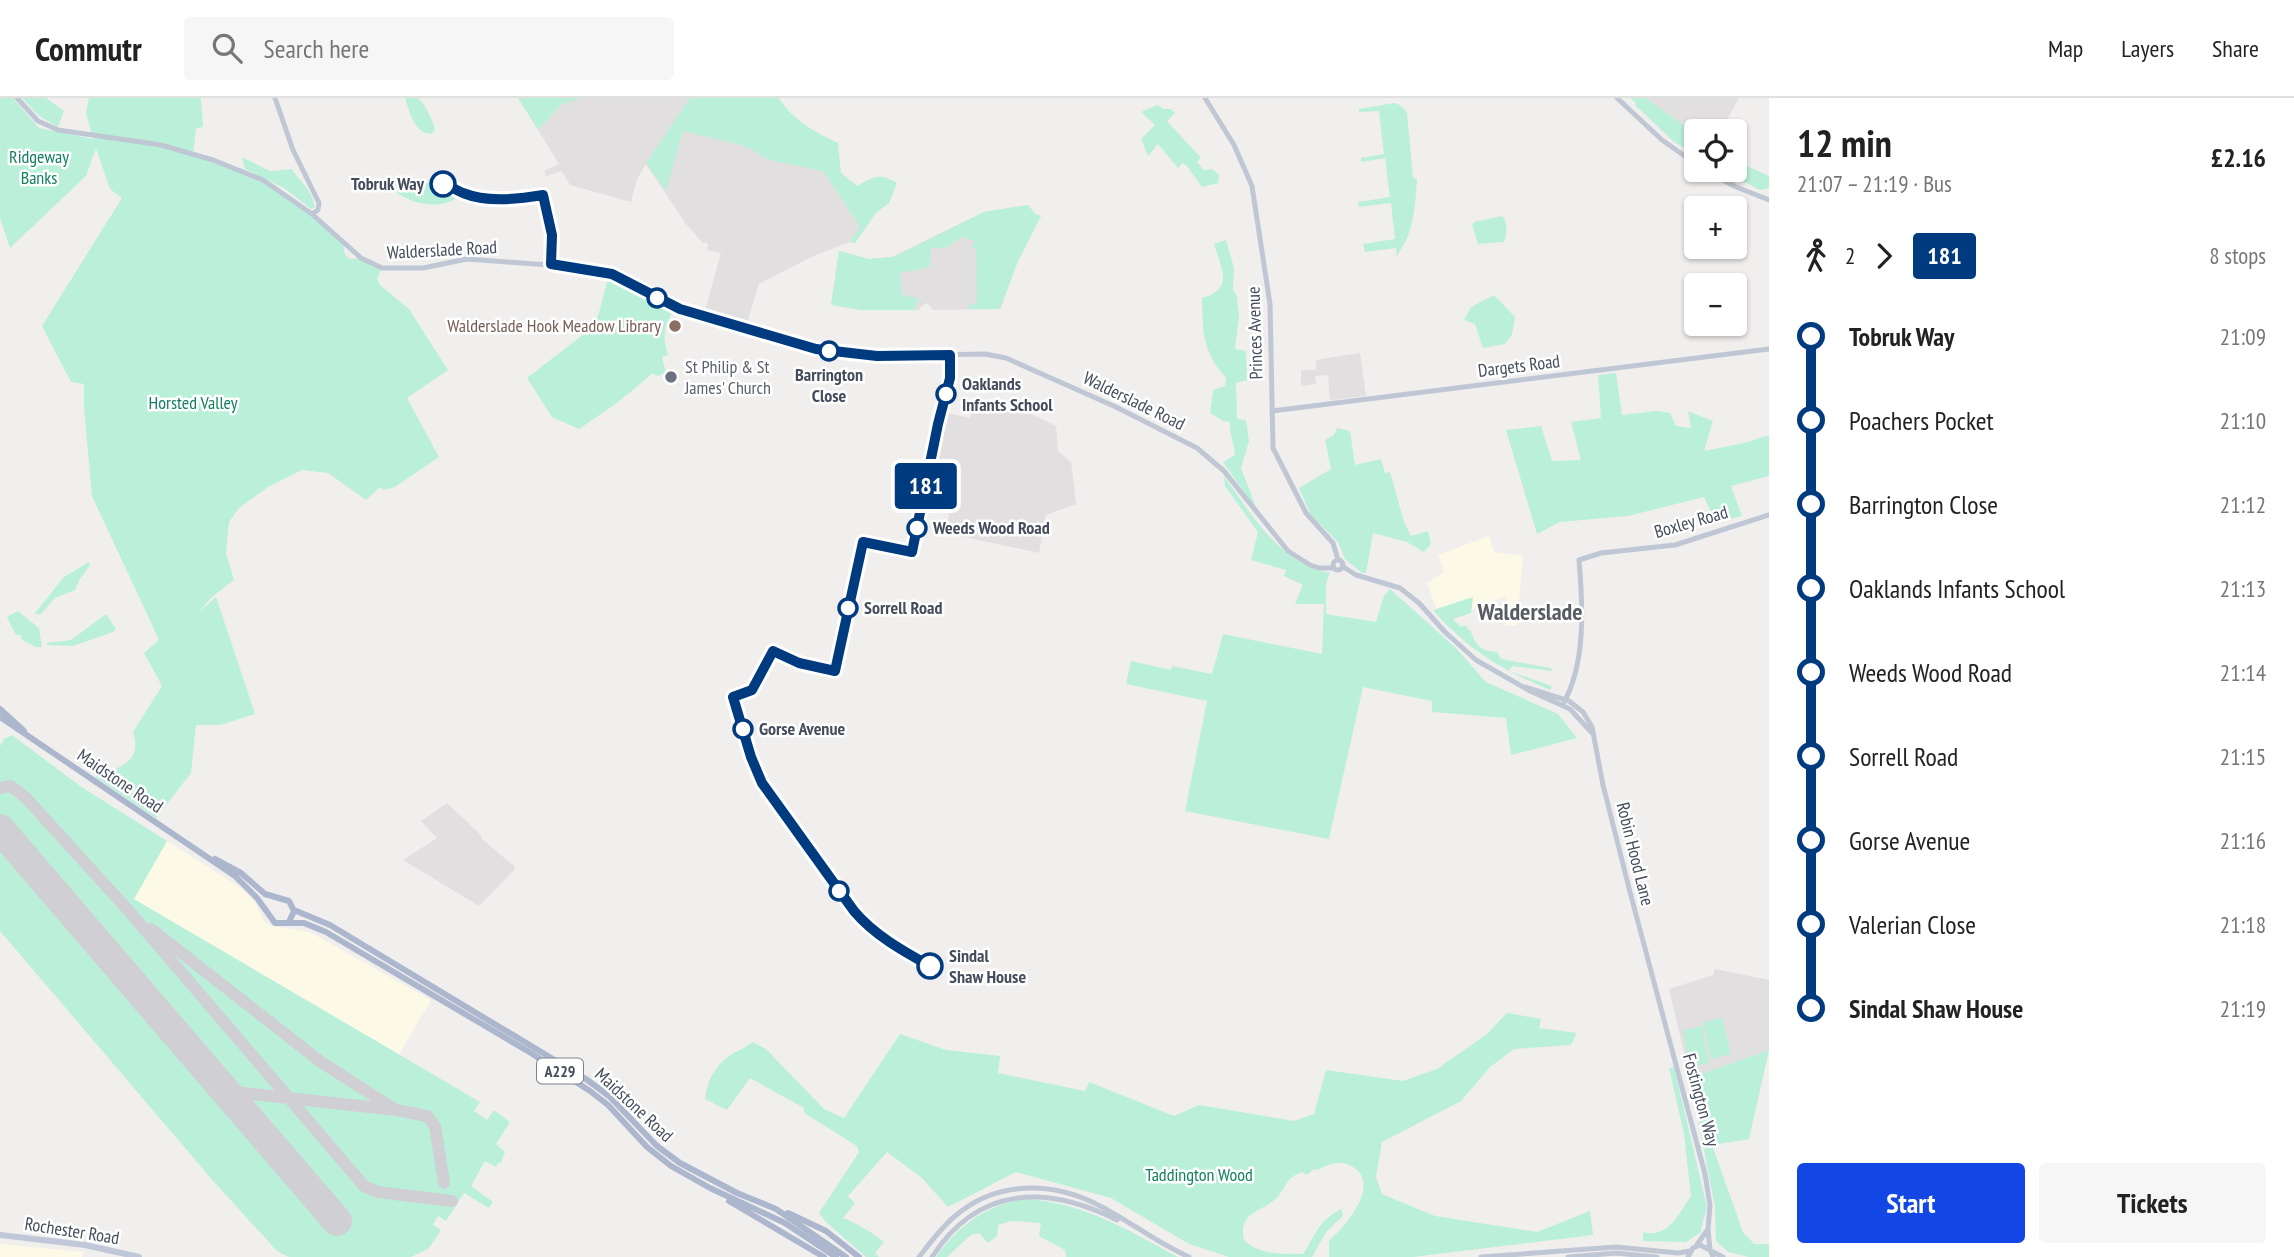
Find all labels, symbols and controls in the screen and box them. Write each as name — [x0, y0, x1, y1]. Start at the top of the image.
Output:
search box — [184, 17, 674, 80]
text: Commutr — [35, 27, 142, 70]
icon: search — [208, 29, 246, 67]
text: Search here — [264, 32, 369, 65]
text: Map — [2048, 33, 2083, 64]
text: Layers — [2121, 33, 2174, 64]
text: Share — [2212, 33, 2259, 64]
text: 12 min — [1797, 118, 1892, 167]
map controls — [1684, 119, 1747, 336]
button: locate — [1684, 119, 1747, 182]
text: £2.16 — [2211, 141, 2266, 174]
park label: Ridgeway Banks — [9, 145, 69, 189]
text: 21:07 – 21:19 · Bus — [1797, 169, 1952, 198]
marker: Tobruk Way — [430, 171, 456, 197]
place label: Tobruk Way — [351, 172, 425, 195]
button: + — [1684, 196, 1747, 259]
street label: Walderslade Road — [386, 235, 498, 264]
icon: walk — [1797, 237, 1835, 275]
icon: forward — [1865, 237, 1903, 275]
text: 181 — [1927, 240, 1962, 271]
text: 2 — [1845, 241, 1855, 270]
text: 8 stops — [2209, 241, 2266, 270]
button: − — [1684, 273, 1747, 336]
street label: Princes Avenue — [1241, 286, 1268, 380]
unlabelled marker — [647, 288, 667, 308]
place label: Walderslade Hook Meadow Library — [447, 314, 661, 337]
marker: Walderslade Hook Meadow Library — [667, 318, 683, 334]
text: Tobruk Way — [1849, 320, 1954, 353]
text: 21:09 — [2220, 322, 2266, 351]
marker: Barrington Close — [819, 341, 839, 361]
street label: Dargets Road — [1477, 349, 1561, 382]
place label: St Philip & St James' Church — [684, 355, 771, 399]
place label: Barrington Close — [795, 363, 863, 407]
street label: Walderslade Road — [1080, 366, 1189, 435]
marker: St Philip & St James' Church — [663, 369, 679, 385]
place label: Oaklands Infants School — [962, 372, 1053, 416]
marker: Oaklands Infants School — [936, 384, 956, 404]
park label: Horsted Valley — [149, 391, 238, 414]
text: Poachers Pocket — [1849, 404, 1994, 437]
text: 21:10 — [2220, 406, 2266, 435]
line badge: 181 — [886, 463, 966, 509]
text: 181 — [909, 470, 943, 501]
text: Barrington Close — [1849, 488, 1998, 521]
text: 21:12 — [2220, 490, 2266, 519]
street label: Boxley Road — [1651, 500, 1730, 543]
place label: Weeds Wood Road — [932, 516, 1050, 539]
marker: Weeds Wood Road — [907, 518, 927, 538]
text: Oaklands Infants School — [1849, 572, 2065, 605]
text: 21:13 — [2220, 574, 2266, 603]
place label: Sorrell Road — [864, 596, 942, 619]
district label: Walderslade — [1476, 596, 1583, 627]
marker: Sorrell Road — [838, 598, 858, 618]
text: Weeds Wood Road — [1849, 656, 2012, 689]
text: 21:14 — [2220, 658, 2266, 687]
place label: Gorse Avenue — [759, 717, 845, 740]
marker: Gorse Avenue — [733, 719, 753, 739]
text: Sorrell Road — [1849, 740, 1958, 773]
text: 21:15 — [2220, 742, 2266, 771]
street label: Maidstone Road — [73, 743, 168, 818]
street label: Robin Hood Lane — [1612, 800, 1659, 908]
text: Gorse Avenue — [1849, 824, 1970, 857]
text: 21:16 — [2220, 826, 2266, 855]
unlabelled marker — [829, 881, 849, 901]
text: Valerian Close — [1849, 908, 1976, 941]
text: 21:18 — [2220, 910, 2266, 939]
place label: Sindal Shaw House — [949, 944, 1026, 988]
marker: Sindal Shaw House — [917, 953, 943, 979]
text: Sindal Shaw House — [1849, 992, 2023, 1025]
text: 21:19 — [2220, 994, 2266, 1023]
street label: Fostington Way — [1678, 1051, 1725, 1149]
road number: A229 — [537, 1058, 583, 1084]
street label: Maidstone Road — [590, 1062, 678, 1147]
park label: Taddington Wood — [1145, 1163, 1253, 1186]
button: Start — [1797, 1163, 2025, 1243]
button: Tickets — [2039, 1163, 2266, 1243]
street label: Rochester Road — [23, 1212, 121, 1249]

